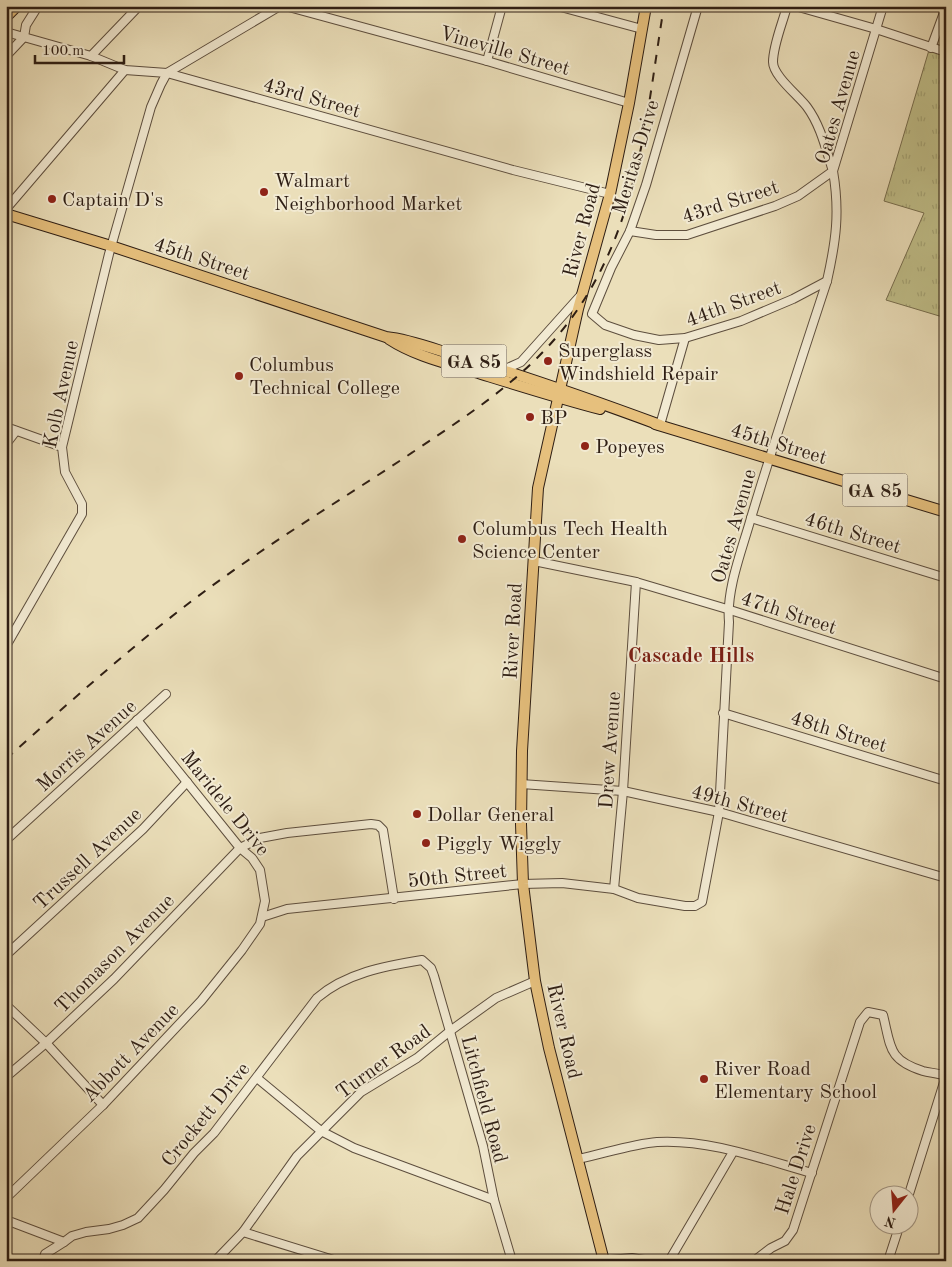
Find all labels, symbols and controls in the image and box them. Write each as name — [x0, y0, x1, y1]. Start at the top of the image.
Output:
street label: Vineville Street — [437, 24, 572, 80]
scale bar — [35, 32, 124, 64]
text: 100 m — [42, 44, 84, 59]
street label: Oates Avenue — [813, 48, 865, 167]
street label: 43rd Street — [260, 75, 362, 122]
street label: Meritas Drive — [610, 98, 664, 217]
place label: Walmart Neighborhood Market — [274, 172, 462, 215]
street label: 43rd Street — [680, 178, 781, 228]
street label: River Road — [561, 181, 605, 280]
marker: Walmart Neighborhood Market — [258, 186, 270, 198]
place label: Captain D's — [62, 191, 163, 211]
marker: Captain D's — [46, 193, 58, 205]
street label: 45th Street — [151, 235, 252, 285]
street label: 44th Street — [683, 278, 784, 331]
street label: Kolb Avenue — [41, 339, 83, 450]
place label: Superglass Windshield Repair — [558, 342, 718, 385]
road number: GA 85 — [442, 344, 506, 378]
marker: Superglass Windshield Repair — [542, 355, 554, 367]
place label: Columbus Technical College — [249, 356, 400, 399]
marker: Columbus Technical College — [233, 370, 245, 382]
place label: BP — [540, 409, 567, 429]
marker: BP — [524, 411, 536, 423]
street label: 45th Street — [728, 421, 829, 469]
place label: Popeyes — [595, 438, 665, 458]
marker: Popeyes — [579, 440, 591, 452]
street label: Oates Avenue — [709, 467, 761, 586]
road number: GA 85 — [842, 474, 908, 506]
street label: 46th Street — [802, 510, 903, 558]
place label: Columbus Tech Health Science Center — [472, 520, 668, 563]
marker: Columbus Tech Health Science Center — [456, 533, 468, 545]
street label: River Road — [501, 582, 527, 680]
street label: 47th Street — [738, 589, 839, 639]
district label: Cascade Hills — [628, 646, 754, 667]
street label: Drew Avenue — [597, 691, 625, 810]
street label: Morris Avenue — [34, 697, 141, 796]
street label: 48th Street — [788, 709, 889, 757]
street label: Maridele Drive — [176, 748, 273, 860]
street label: 49th Street — [689, 782, 790, 827]
street label: Trussell Avenue — [30, 805, 146, 914]
place label: Dollar General — [427, 806, 554, 826]
marker: Dollar General — [411, 808, 423, 820]
place label: Piggly Wiggly — [436, 835, 562, 855]
marker: Piggly Wiggly — [420, 837, 432, 849]
street label: 50th Street — [407, 862, 508, 892]
street label: Thomason Avenue — [52, 891, 179, 1018]
street label: River Road — [542, 982, 584, 1081]
street label: Abbott Avenue — [80, 1000, 183, 1107]
street label: Turner Road — [333, 1022, 435, 1103]
street label: Litchfield Road — [456, 1034, 510, 1165]
street label: Crockett Drive — [159, 1059, 254, 1171]
place label: River Road Elementary School — [714, 1060, 877, 1103]
marker: River Road Elementary School — [698, 1073, 710, 1085]
street label: Hale Drive — [773, 1122, 821, 1217]
north arrow — [870, 1184, 920, 1234]
text: N — [883, 1213, 898, 1230]

